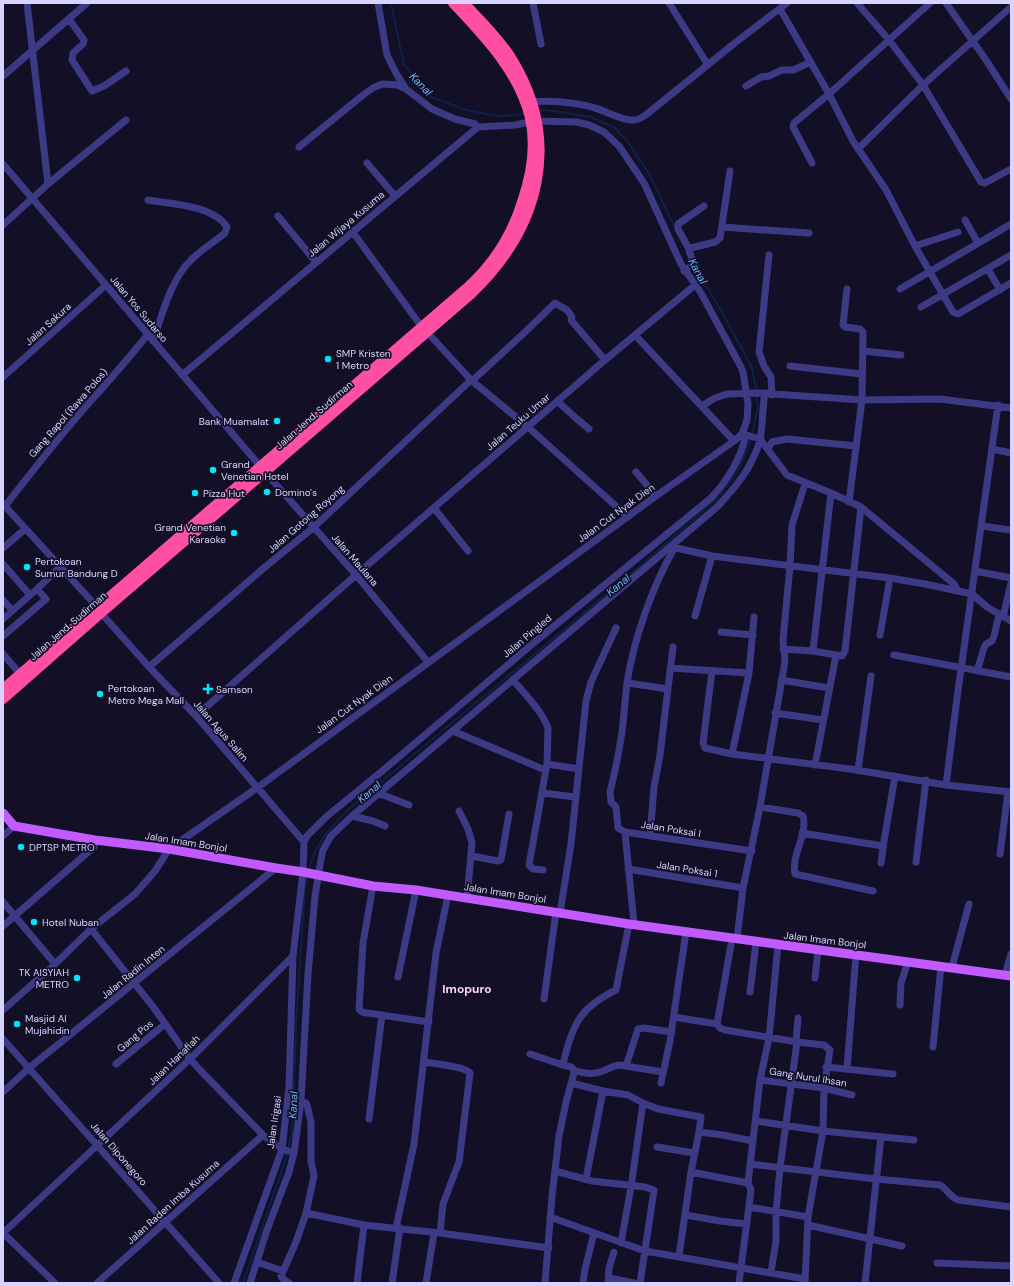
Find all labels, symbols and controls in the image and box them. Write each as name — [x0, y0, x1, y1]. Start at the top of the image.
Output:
water label: Kanal — [407, 69, 436, 99]
street label: Jalan Wijaya Kusuma — [305, 188, 387, 260]
water label: Kanal — [685, 256, 711, 287]
street label: Jalan Yos Sudarso — [107, 273, 171, 345]
street label: Jalan Sakura — [22, 300, 74, 348]
place label: SMP Kristen 1 Metro — [336, 347, 391, 372]
marker: SMP Kristen 1 Metro — [323, 354, 333, 364]
street label: Gang Rapol (Rawa Polos) — [26, 365, 110, 460]
street label: Jalan Jend. Sudirman — [273, 378, 355, 452]
street label: Jalan Teuku Umar — [483, 390, 553, 453]
place label: Bank Muamalat — [199, 415, 269, 428]
marker: Bank Muamalat — [272, 416, 282, 426]
place label: Grand Venetian Hotel — [221, 458, 288, 483]
marker: Grand Venetian Hotel — [208, 465, 218, 475]
street label: Jalan Cut Nyak Dien — [575, 481, 657, 545]
street label: Jalan Gotong Royong — [265, 482, 347, 556]
place label: Domino's — [275, 486, 317, 499]
place label: Pizza Hut — [203, 487, 245, 500]
marker: Domino's — [262, 487, 272, 497]
marker: Pizza Hut — [190, 488, 200, 498]
place label: Grand Venetian Karaoke — [154, 521, 226, 546]
marker: Grand Venetian Karaoke — [229, 528, 239, 538]
street label: Jalan Maulana — [329, 531, 381, 589]
place label: Pertokoan Sumur Bandung D — [35, 555, 118, 580]
marker: Pertokoan Sumur Bandung D — [22, 562, 32, 572]
water label: Kanal — [603, 571, 633, 599]
street label: Jalan Jend. Sudirman — [27, 589, 109, 663]
street label: Jalan Pingled — [500, 612, 554, 660]
street label: Jalan Cut Nyak Dien — [313, 672, 395, 736]
place label: Pertokoan Metro Mega Mall — [108, 682, 184, 707]
place label: Samson — [216, 683, 253, 696]
marker: Samson — [203, 684, 213, 694]
marker: Pertokoan Metro Mega Mall — [95, 689, 105, 699]
street label: Jalan Agus Salim — [191, 698, 251, 764]
water label: Kanal — [354, 778, 384, 806]
street label: Jalan Poksai I — [640, 818, 702, 840]
street label: Jalan Imam Bonjol — [144, 829, 228, 855]
place label: DPTSP METRO — [29, 841, 95, 854]
marker: DPTSP METRO — [16, 842, 26, 852]
street label: Jalan Poksai 1 — [656, 858, 718, 880]
street label: Jalan Imam Bonjol — [463, 880, 547, 906]
place label: Hotel Nuban — [42, 916, 99, 929]
marker: Hotel Nuban — [29, 917, 39, 927]
street label: Jalan Imam Bonjol — [783, 928, 867, 952]
street label: Jalan Radin Inten — [99, 942, 168, 1002]
place label: TK AISYIAH METRO — [19, 966, 69, 991]
marker: TK AISYIAH METRO — [72, 973, 82, 983]
district label: Imopuro — [442, 981, 492, 997]
place label: Masjid Al Mujahidin — [25, 1012, 70, 1037]
street label: Gang Pos — [114, 1017, 156, 1055]
marker: Masjid Al Mujahidin — [12, 1019, 22, 1029]
street label: Jalan Hanafiah — [145, 1032, 203, 1088]
street label: Gang Nurul Ihsan — [768, 1064, 848, 1090]
water label: Kanal — [285, 1091, 301, 1119]
street label: Jalan Irigasi — [264, 1095, 284, 1149]
street label: Jalan Diponegoro — [88, 1119, 150, 1189]
street label: Jalan Raden Imba Kusuma — [124, 1157, 222, 1247]

